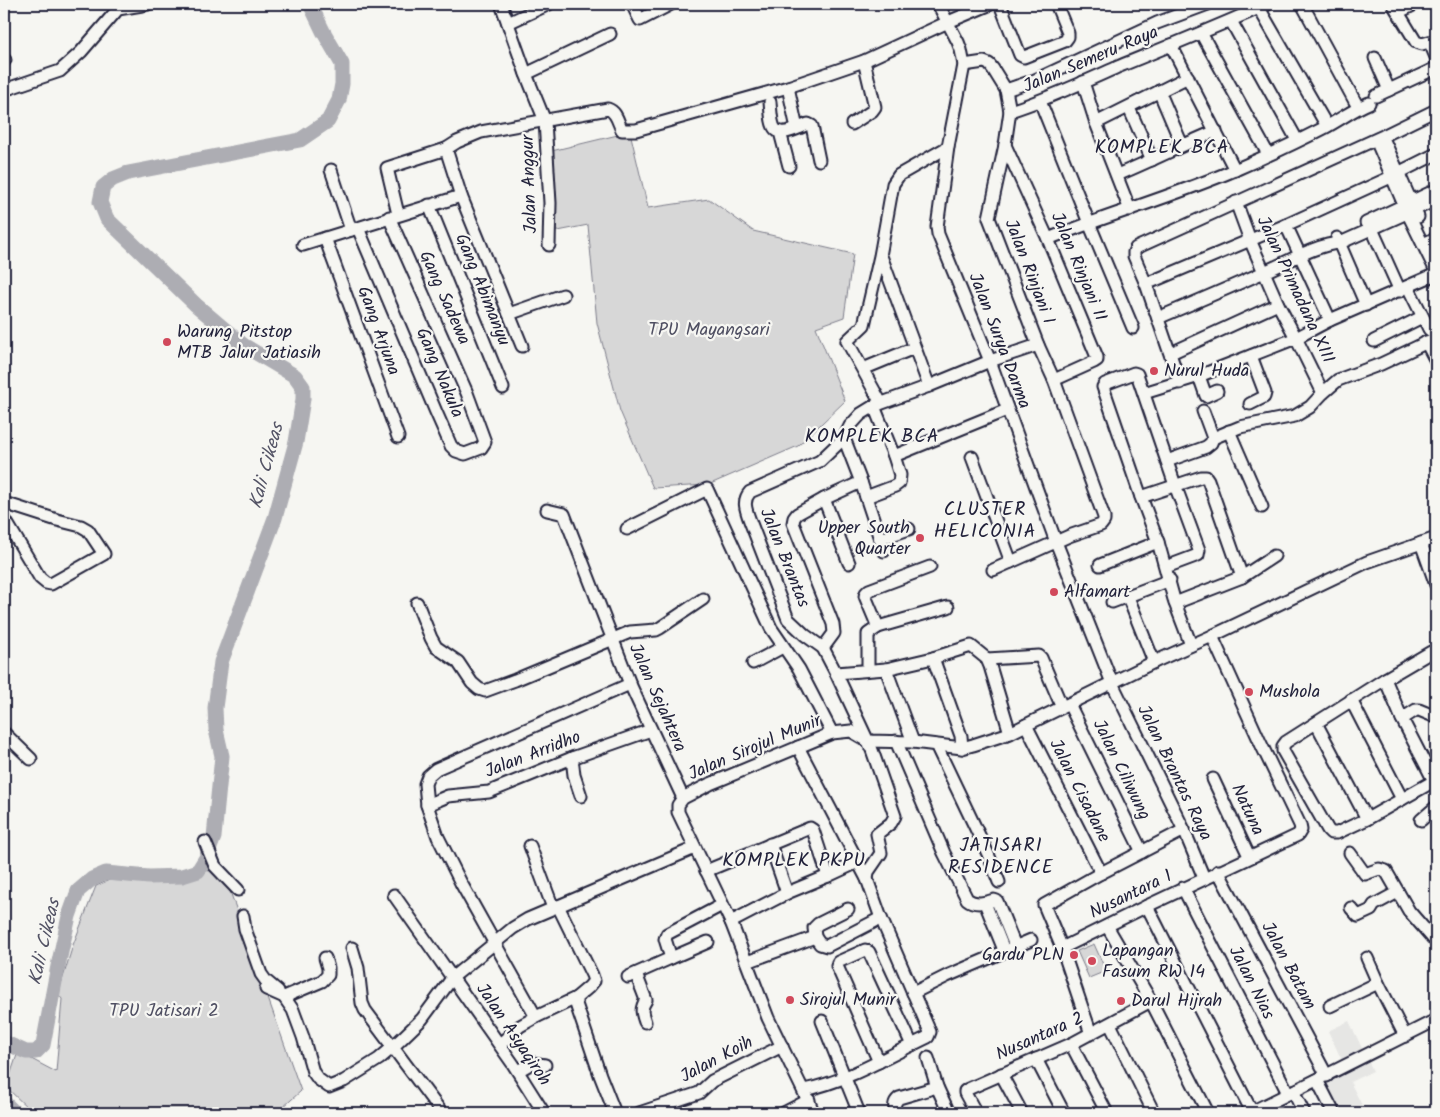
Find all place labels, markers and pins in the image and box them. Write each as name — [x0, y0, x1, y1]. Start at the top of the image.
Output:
place label: Warung Pitstop MTB Jalur Jatiasih — [177, 318, 321, 368]
marker: Warung Pitstop MTB Jalur Jatiasih — [161, 336, 173, 348]
place label: Nurul Huda — [1164, 357, 1249, 386]
marker: Nurul Huda — [1148, 365, 1160, 377]
place label: Upper South Quarter — [818, 514, 911, 564]
marker: Upper South Quarter — [914, 532, 926, 544]
place label: Alfamart — [1064, 578, 1131, 607]
marker: Alfamart — [1048, 586, 1060, 598]
place label: Mushola — [1259, 678, 1320, 707]
marker: Mushola — [1243, 686, 1255, 698]
place label: Lapangan Fasum RW 14 — [1102, 937, 1205, 987]
place label: Gardu PLN — [982, 941, 1064, 970]
marker: Gardu PLN — [1068, 949, 1080, 961]
marker: Lapangan Fasum RW 14 — [1086, 955, 1098, 967]
place label: Sirojul Munir — [800, 986, 897, 1015]
place label: Darul Hijrah — [1131, 987, 1222, 1016]
marker: Sirojul Munir — [784, 994, 796, 1006]
marker: Darul Hijrah — [1115, 995, 1127, 1007]

